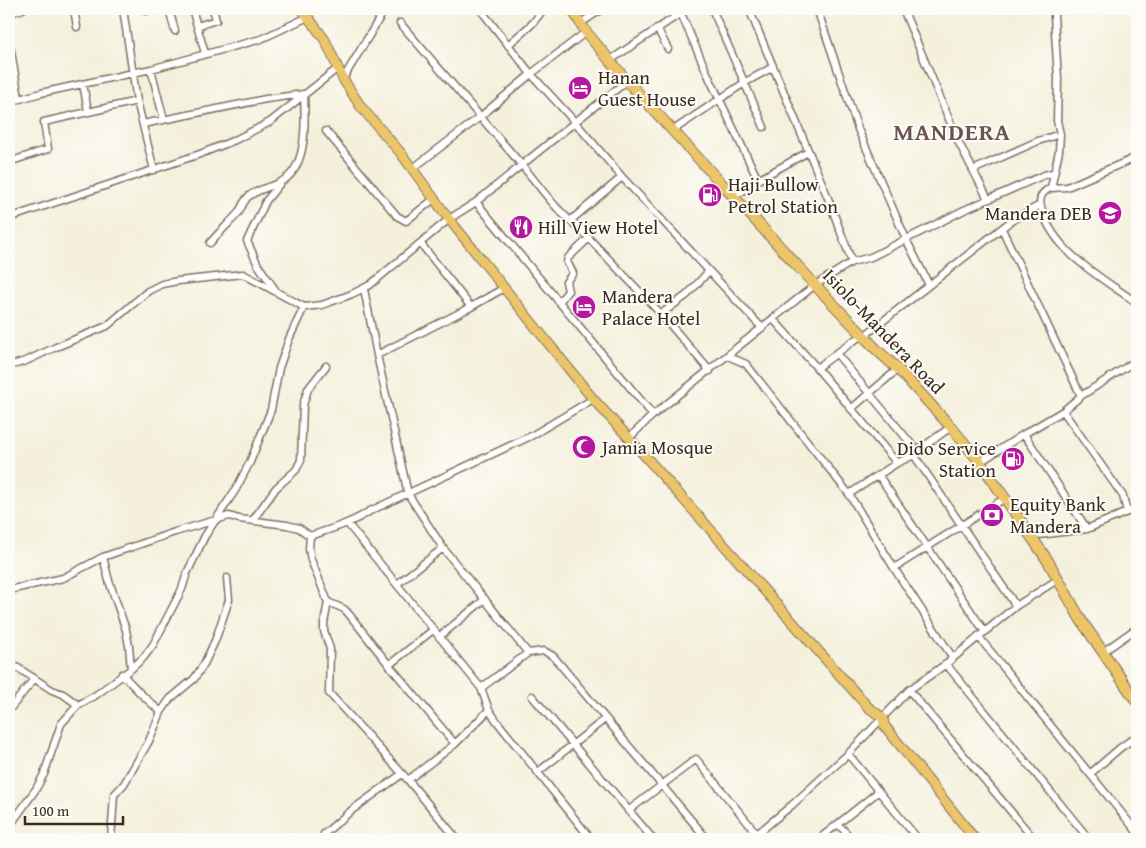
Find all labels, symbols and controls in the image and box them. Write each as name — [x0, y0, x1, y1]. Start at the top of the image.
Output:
place label: Hanan Guest House — [598, 63, 696, 113]
hotel icon: Hanan Guest House — [567, 75, 593, 101]
district label: MANDERA — [893, 114, 1011, 149]
place label: Haji Bullow Petrol Station — [728, 170, 838, 220]
fuel station icon: Haji Bullow Petrol Station — [697, 182, 723, 208]
place label: Mandera DEB — [985, 199, 1092, 227]
school or university icon: Mandera DEB — [1097, 200, 1123, 226]
place label: Hill View Hotel — [538, 213, 658, 241]
restaurant icon: Hill View Hotel — [508, 214, 534, 240]
street label: Isiolo-Mandera Road — [817, 262, 952, 401]
place label: Mandera Palace Hotel — [602, 282, 700, 332]
hotel icon: Mandera Palace Hotel — [571, 294, 597, 320]
place label: Jamia Mosque — [600, 433, 713, 461]
mosque icon: Jamia Mosque — [571, 434, 597, 460]
place label: Dido Service Station — [897, 434, 996, 484]
fuel station icon: Dido Service Station — [1000, 446, 1026, 472]
place label: Equity Bank Mandera — [1010, 490, 1106, 540]
bank icon: Equity Bank Mandera — [979, 502, 1005, 528]
scale bar — [25, 793, 122, 825]
text: 100 m — [32, 800, 70, 821]

